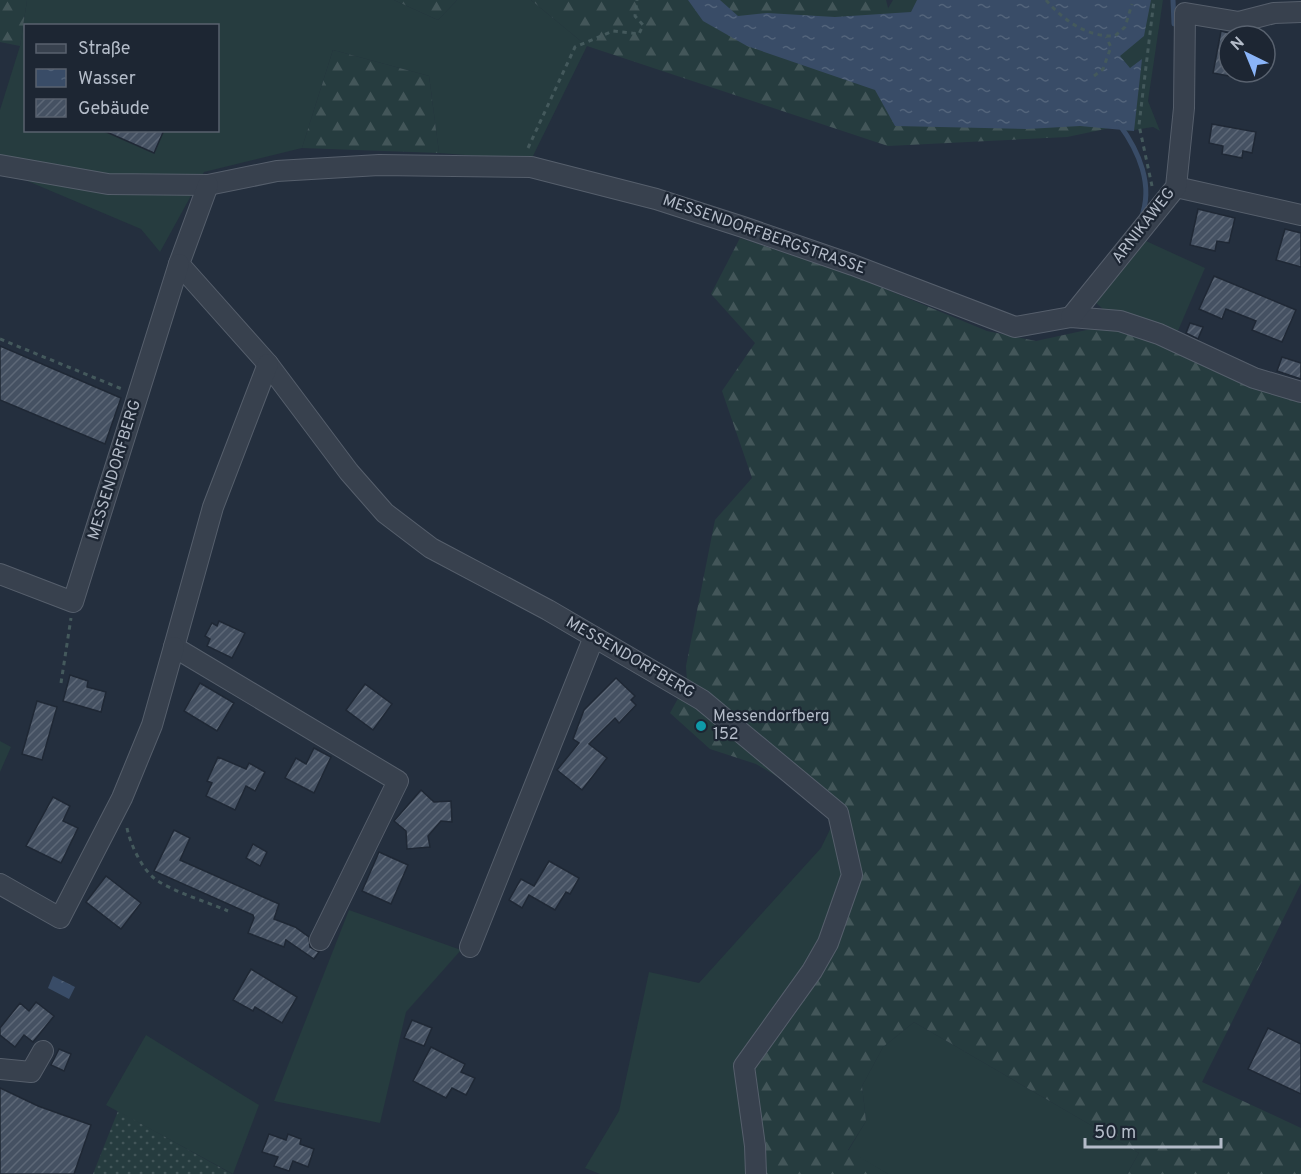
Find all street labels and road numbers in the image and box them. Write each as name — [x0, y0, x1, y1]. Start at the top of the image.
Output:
street label: ARNIKAWEG — [1108, 184, 1180, 268]
street label: MESSENDORFBERGSTRASSE — [660, 191, 868, 279]
street label: MESSENDORFBERG — [84, 397, 146, 543]
street label: MESSENDORFBERG — [562, 613, 698, 703]

